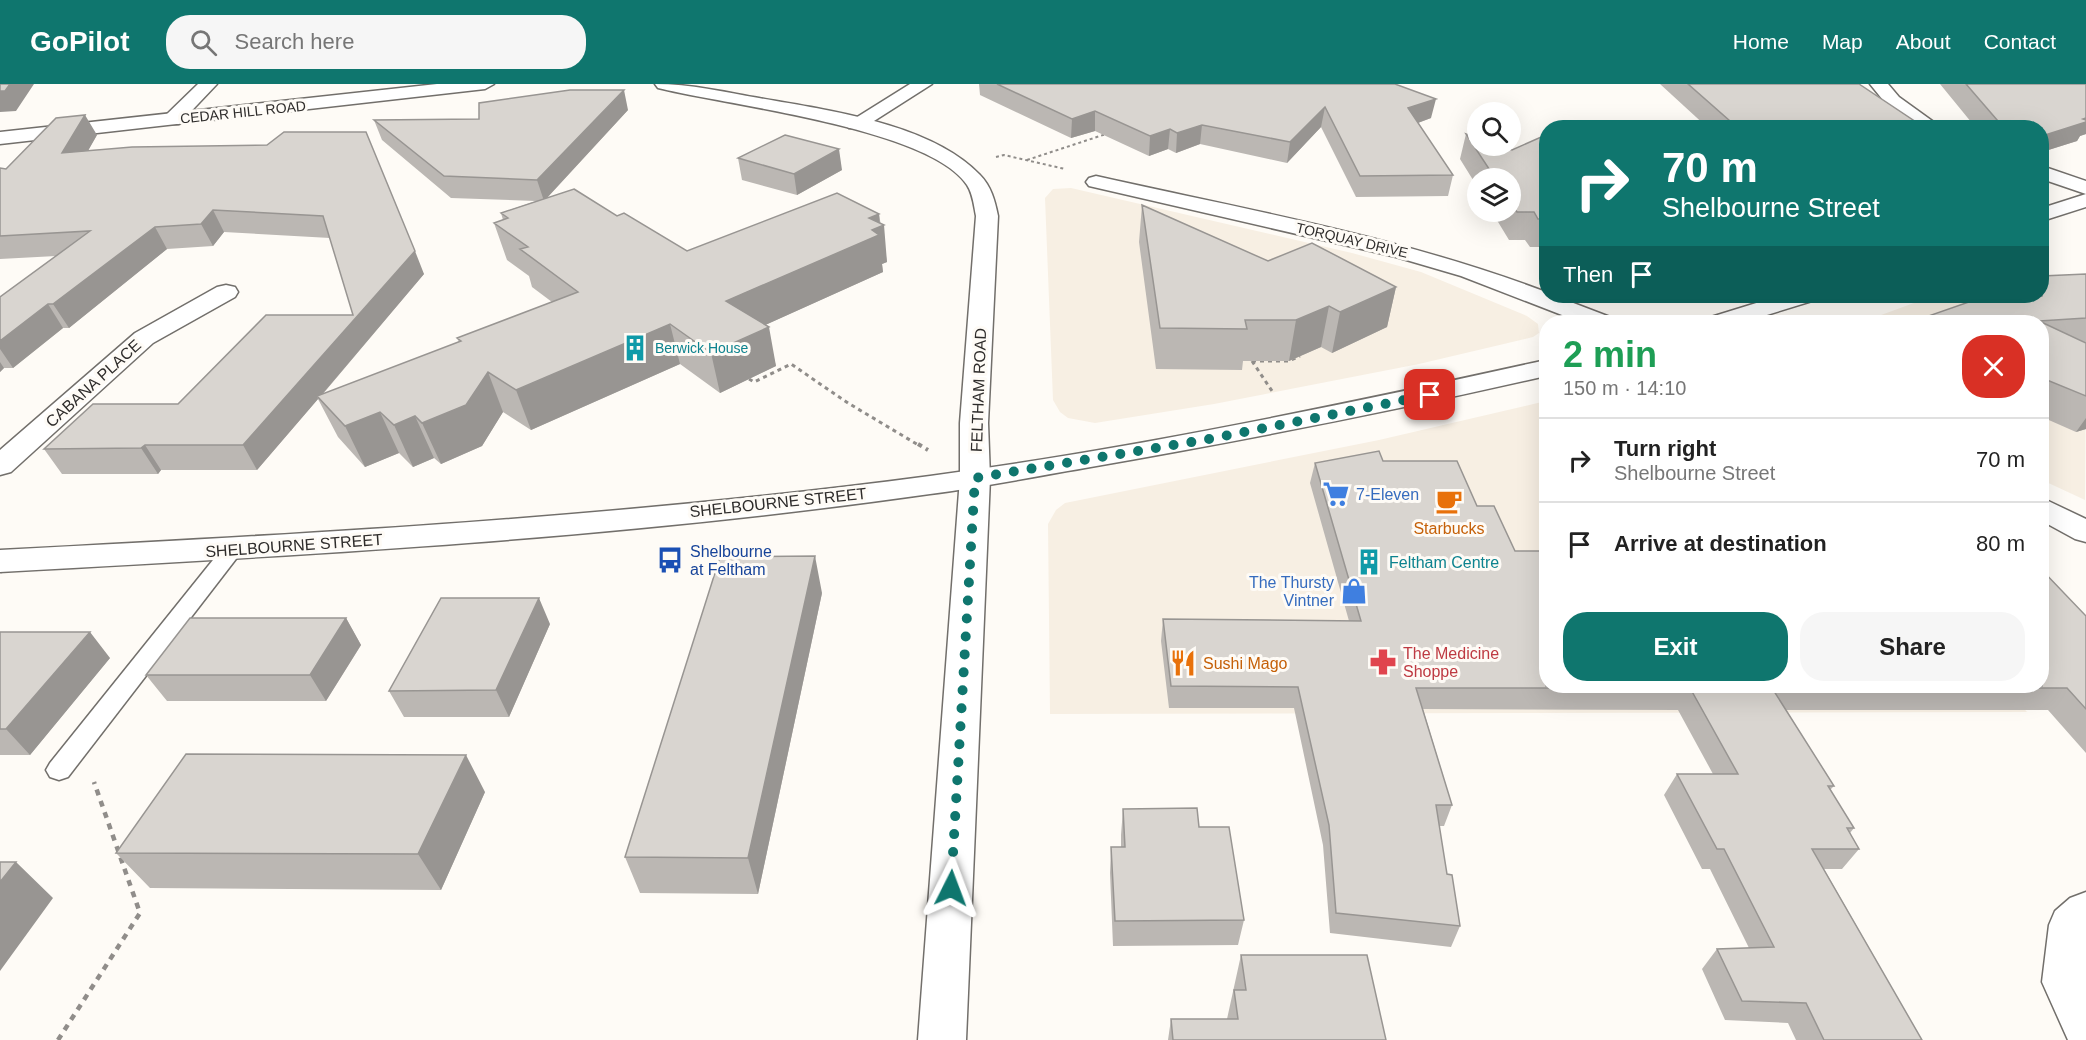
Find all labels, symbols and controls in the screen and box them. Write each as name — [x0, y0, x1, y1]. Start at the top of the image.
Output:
search box — [166, 15, 586, 69]
text: GoPilot — [30, 26, 130, 57]
icon: search — [187, 26, 220, 59]
text: Search here — [235, 29, 354, 54]
text: Home — [1733, 30, 1789, 53]
text: Map — [1822, 30, 1863, 53]
text: About — [1896, 30, 1951, 53]
text: Contact — [1984, 30, 2056, 53]
street label: CEDAR HILL ROAD — [179, 97, 307, 127]
map controls — [1467, 102, 1521, 222]
button: search — [1467, 102, 1521, 156]
icon: right — [1563, 144, 1641, 222]
text: 70 m — [1662, 144, 1758, 191]
button: layers — [1467, 168, 1521, 222]
text: Shelbourne Street — [1662, 193, 1880, 223]
street label: TORQUAY DRIVE — [1294, 219, 1410, 261]
icon: arrive — [1625, 258, 1658, 291]
text: Then — [1563, 262, 1613, 287]
street label: FELTHAM ROAD — [968, 328, 989, 452]
building icon: Berwick House — [620, 333, 650, 363]
text: 2 min — [1563, 334, 1657, 375]
button: close — [1962, 335, 2025, 398]
street label: CABANA PLACE — [42, 336, 144, 430]
place label: Berwick House — [655, 340, 749, 356]
pin — [1404, 369, 1455, 420]
text: 150 m · 14:10 — [1563, 377, 1686, 399]
icon: arrive — [1413, 378, 1446, 411]
text: Turn right — [1614, 436, 1716, 461]
icon: right — [1563, 444, 1596, 477]
text: 70 m — [1976, 447, 2025, 472]
text: Shelbourne Street — [1614, 462, 1775, 484]
supermarket icon: 7-Eleven — [1321, 479, 1351, 509]
street label: SHELBOURNE STREET — [689, 485, 868, 520]
place label: 7-Eleven — [1356, 486, 1419, 503]
cafe icon: Starbucks — [1434, 486, 1464, 516]
place label: Starbucks — [1413, 520, 1485, 537]
icon: arrive — [1563, 528, 1596, 561]
street label: SHELBOURNE STREET — [205, 531, 384, 560]
text: Arrive at destination — [1614, 531, 1827, 556]
text: 80 m — [1976, 531, 2025, 556]
place label: Shelbourne at Feltham — [690, 543, 772, 578]
bus stop icon: Shelbourne at Feltham — [655, 545, 685, 575]
building icon: Feltham Centre — [1354, 547, 1384, 577]
place label: Feltham Centre — [1389, 554, 1499, 571]
place label: The Thursty Vintner — [1249, 574, 1335, 609]
shop icon: The Thursty Vintner — [1339, 576, 1369, 606]
button: Exit — [1563, 612, 1788, 681]
button: Share — [1800, 612, 2025, 681]
place label: The Medicine Shoppe — [1403, 645, 1499, 680]
pharmacy icon: The Medicine Shoppe — [1368, 647, 1398, 677]
restaurant icon: Sushi Mago — [1168, 648, 1198, 678]
place label: Sushi Mago — [1203, 655, 1288, 672]
position arrow — [919, 856, 983, 920]

